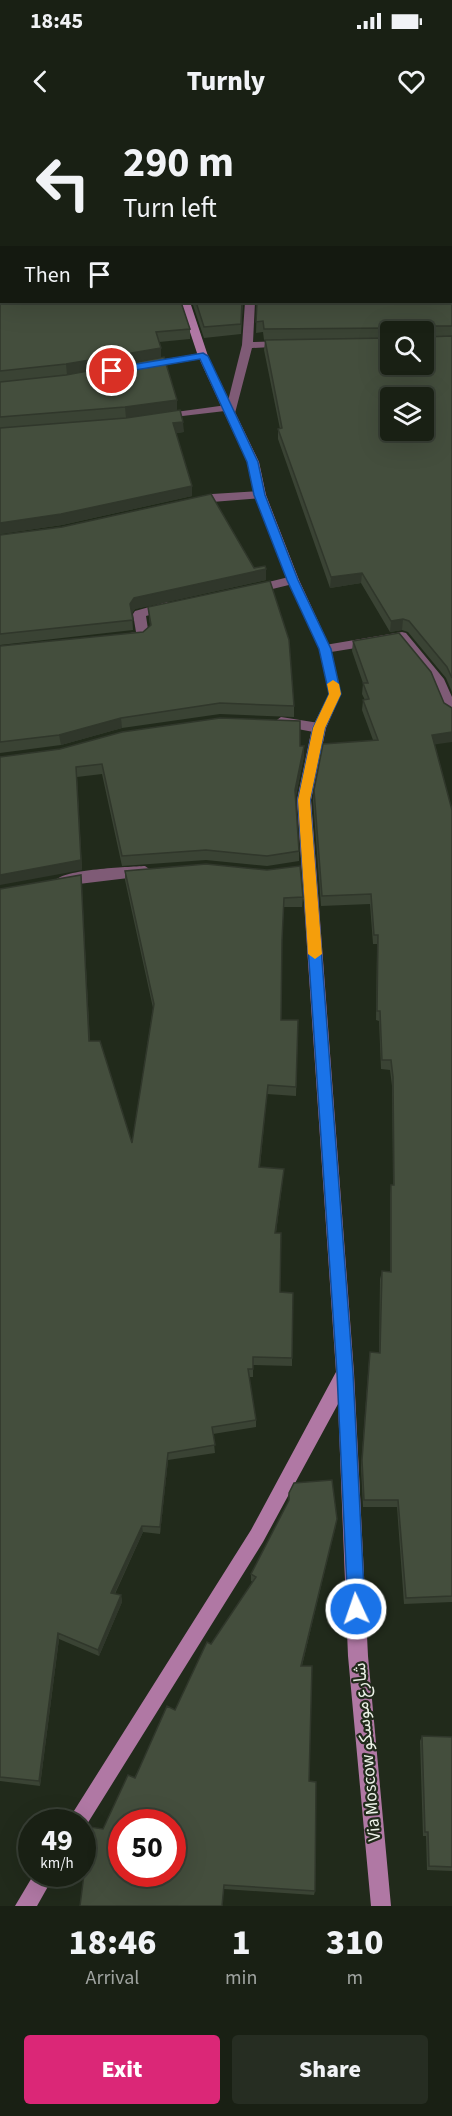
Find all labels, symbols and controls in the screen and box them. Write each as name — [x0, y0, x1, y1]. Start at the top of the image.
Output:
text: 18:45 — [30, 5, 83, 37]
text: Turnly — [187, 62, 265, 101]
icon: back — [24, 65, 57, 98]
icon: heart — [395, 65, 428, 98]
text: 290 m — [123, 133, 234, 193]
icon: left — [24, 144, 102, 222]
text: Turn left — [123, 189, 217, 228]
icon: arrive — [83, 258, 116, 291]
text: Then — [24, 259, 71, 291]
map controls — [380, 321, 434, 441]
button: search — [380, 321, 434, 375]
pin — [86, 345, 137, 396]
icon: arrive — [95, 354, 128, 387]
button: layers — [380, 387, 434, 441]
position arrow — [324, 1577, 388, 1641]
street label: Via Moscow شارع موسكو — [347, 1662, 388, 1842]
speed limit sign: 50 — [108, 1809, 186, 1887]
text: 49 — [41, 1819, 73, 1862]
text: km/h — [40, 1853, 74, 1874]
text: 18:46 — [68, 1917, 157, 1968]
text: 1 — [232, 1917, 251, 1968]
text: 310 — [326, 1917, 384, 1968]
text: Arrival — [86, 1964, 139, 1992]
text: min — [225, 1964, 257, 1992]
text: m — [346, 1964, 363, 1992]
button: Exit — [24, 2035, 220, 2104]
button: Share — [232, 2035, 428, 2104]

